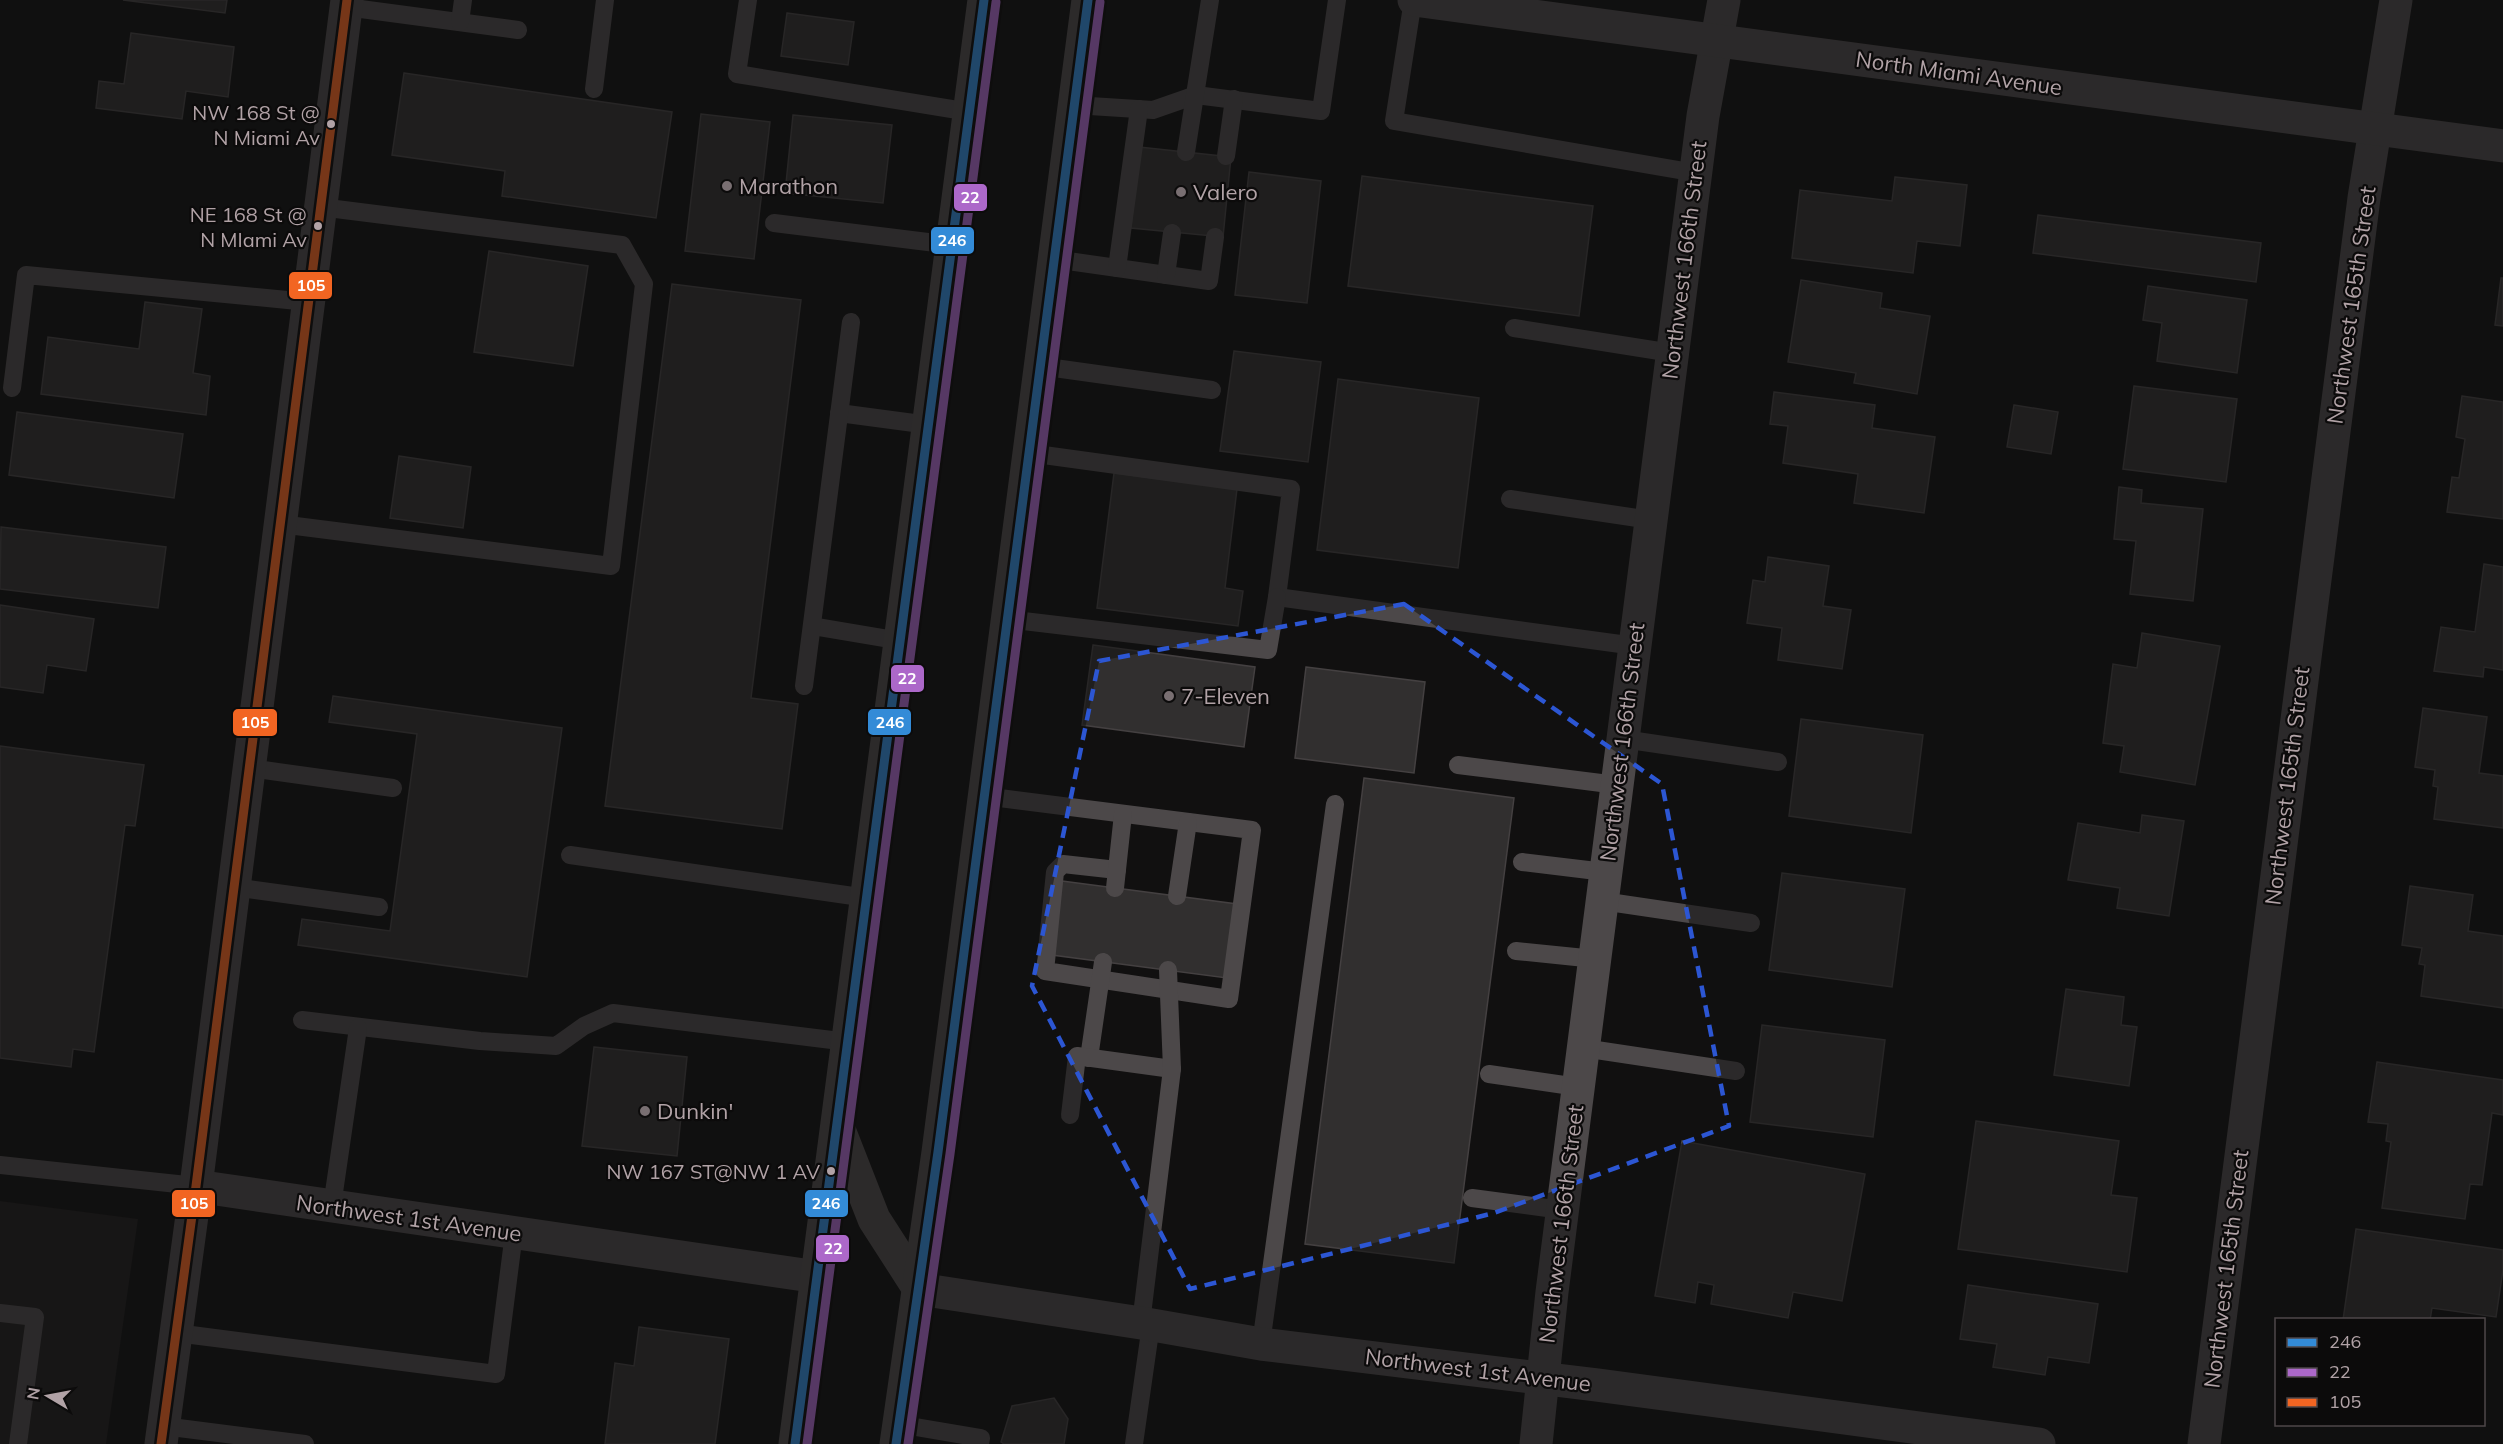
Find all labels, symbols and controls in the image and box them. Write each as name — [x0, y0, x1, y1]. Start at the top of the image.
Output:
street label: North Miami Avenue — [1854, 45, 2064, 101]
place label: NW 168 St @ N Miami Av — [192, 100, 320, 150]
marker: NW 168 St @ N Miami Av — [325, 118, 337, 130]
street label: Northwest 166th Street — [1655, 139, 1713, 381]
place label: Marathon — [739, 172, 838, 200]
place label: Valero — [1193, 178, 1258, 206]
marker: Marathon — [720, 179, 734, 193]
line badge: 22 — [953, 183, 988, 212]
street label: Northwest 165th Street — [2320, 184, 2382, 426]
marker: Valero — [1174, 185, 1188, 199]
text: 22 — [960, 187, 980, 207]
place label: NE 168 St @ N MIami Av — [190, 202, 307, 252]
marker: NE 168 St @ N MIami Av — [312, 220, 324, 232]
line badge: 246 — [930, 226, 975, 255]
text: 246 — [938, 230, 967, 250]
line badge: 105 — [288, 271, 333, 300]
text: 105 — [297, 275, 326, 295]
street label: Northwest 166th Street — [1593, 621, 1651, 863]
line badge: 22 — [890, 664, 925, 693]
street label: Northwest 165th Street — [2258, 665, 2316, 907]
text: 22 — [897, 668, 917, 688]
place label: 7-Eleven — [1181, 682, 1270, 710]
marker: 7-Eleven — [1162, 689, 1176, 703]
line badge: 105 — [232, 708, 278, 737]
line badge: 246 — [867, 708, 912, 736]
text: 105 — [241, 712, 270, 732]
text: 246 — [876, 712, 905, 732]
place label: Dunkin' — [657, 1097, 733, 1125]
street label: Northwest 166th Street — [1532, 1103, 1590, 1345]
marker: Dunkin' — [638, 1104, 652, 1118]
street label: Northwest 165th Street — [2197, 1148, 2255, 1390]
place label: NW 167 ST@NW 1 AV — [606, 1159, 820, 1184]
marker: NW 167 ST@NW 1 AV — [825, 1165, 837, 1177]
street label: Northwest 1st Avenue — [295, 1188, 523, 1248]
line badge: 105 — [171, 1189, 216, 1218]
line badge: 246 — [804, 1189, 849, 1218]
text: 105 — [180, 1193, 209, 1213]
text: 246 — [812, 1193, 841, 1213]
line badge: 22 — [815, 1234, 850, 1263]
text: 22 — [823, 1238, 843, 1258]
legend — [2275, 1318, 2485, 1426]
text: 246 — [2329, 1330, 2361, 1353]
street label: Northwest 1st Avenue — [1363, 1342, 1593, 1398]
text: 22 — [2329, 1360, 2351, 1383]
north arrow — [18, 1366, 78, 1426]
text: N — [22, 1386, 44, 1401]
text: 105 — [2329, 1390, 2362, 1413]

